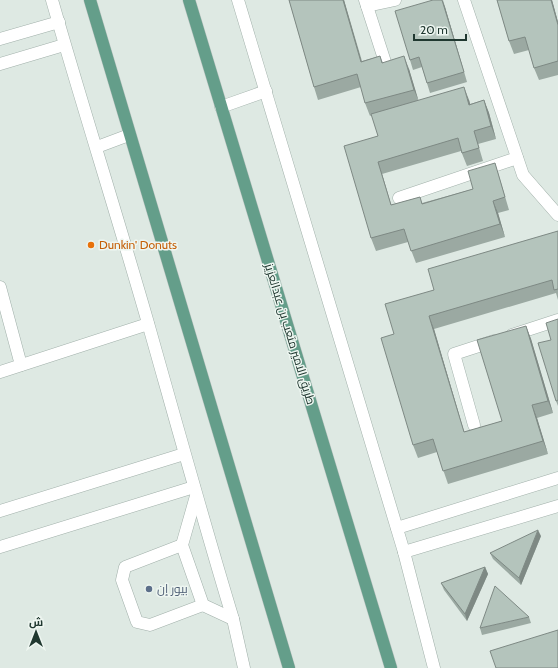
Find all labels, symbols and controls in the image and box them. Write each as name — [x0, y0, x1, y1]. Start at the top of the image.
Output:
scale bar — [414, 16, 466, 42]
text: 20 m — [420, 22, 448, 37]
place label: Dunkin' Donuts — [99, 237, 177, 252]
marker: Dunkin' Donuts — [86, 240, 96, 250]
street label: طريق الامير متعب بن عبدالعزيز — [262, 260, 319, 406]
place label: بيور إن — [157, 581, 188, 596]
marker: بيور إن — [144, 584, 154, 594]
north arrow — [16, 612, 56, 652]
text: ش — [29, 615, 43, 629]

